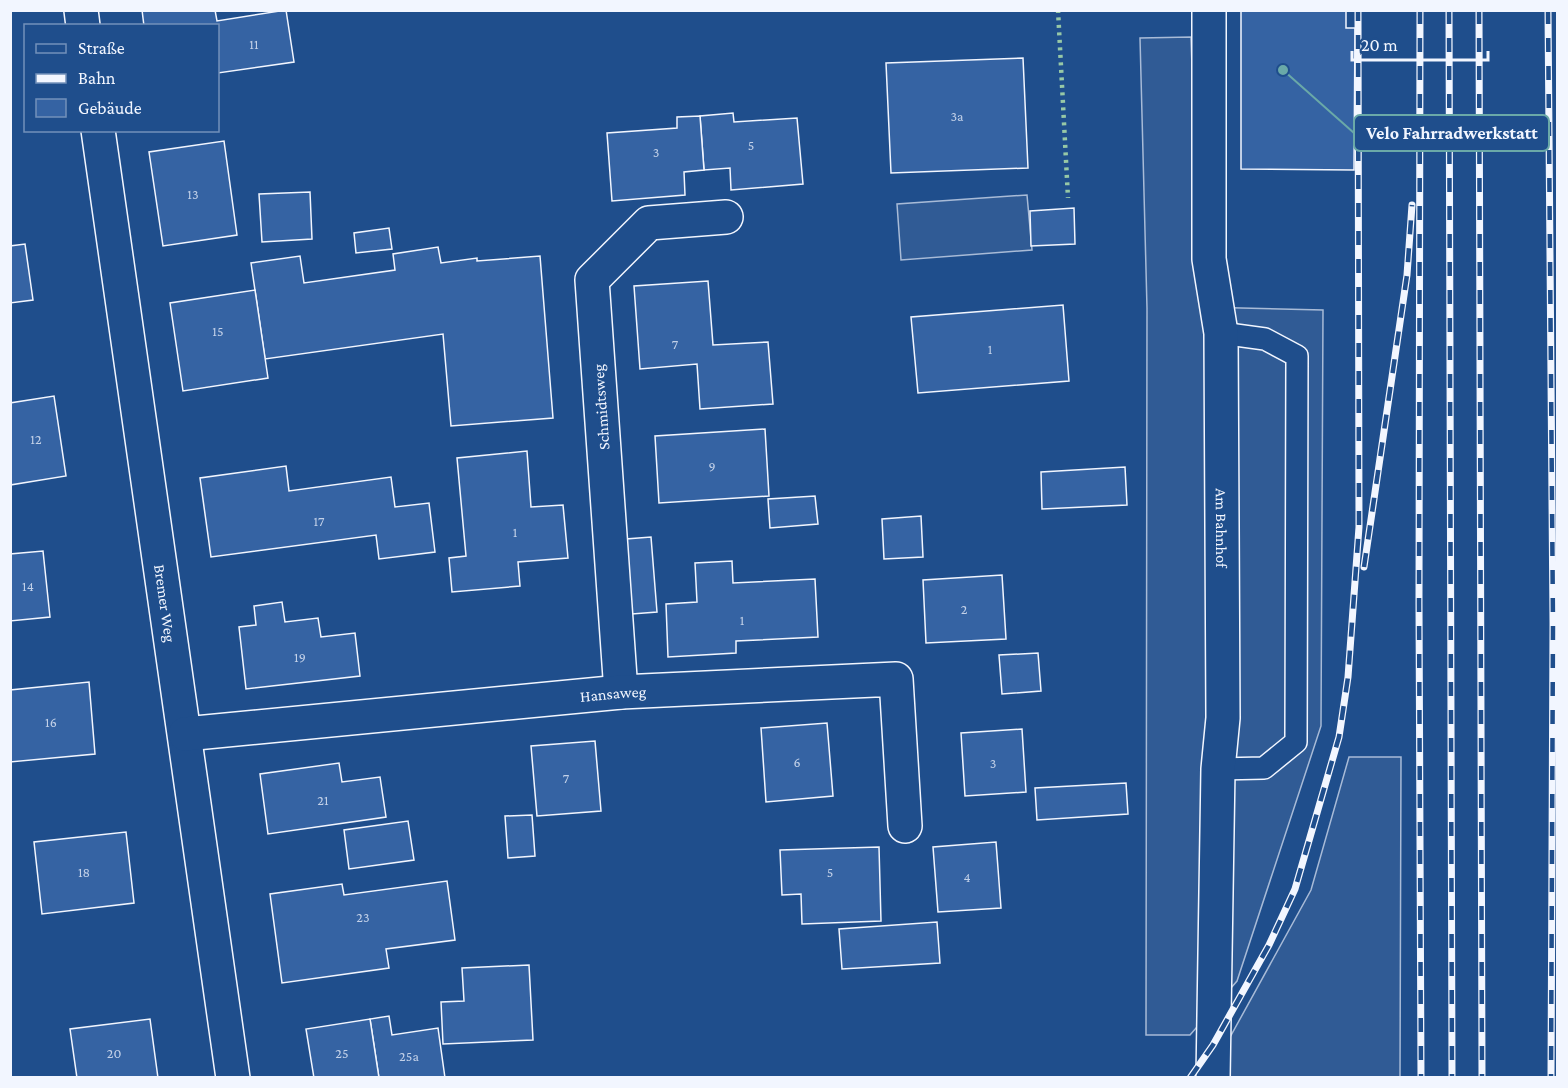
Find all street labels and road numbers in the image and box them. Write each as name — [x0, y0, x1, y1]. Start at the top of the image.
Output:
street label: Schmidtsweg — [590, 363, 613, 450]
street label: Am Bahnhof — [1213, 488, 1231, 569]
street label: Bremer Weg — [151, 563, 179, 644]
street label: Hansaweg — [579, 682, 647, 704]

